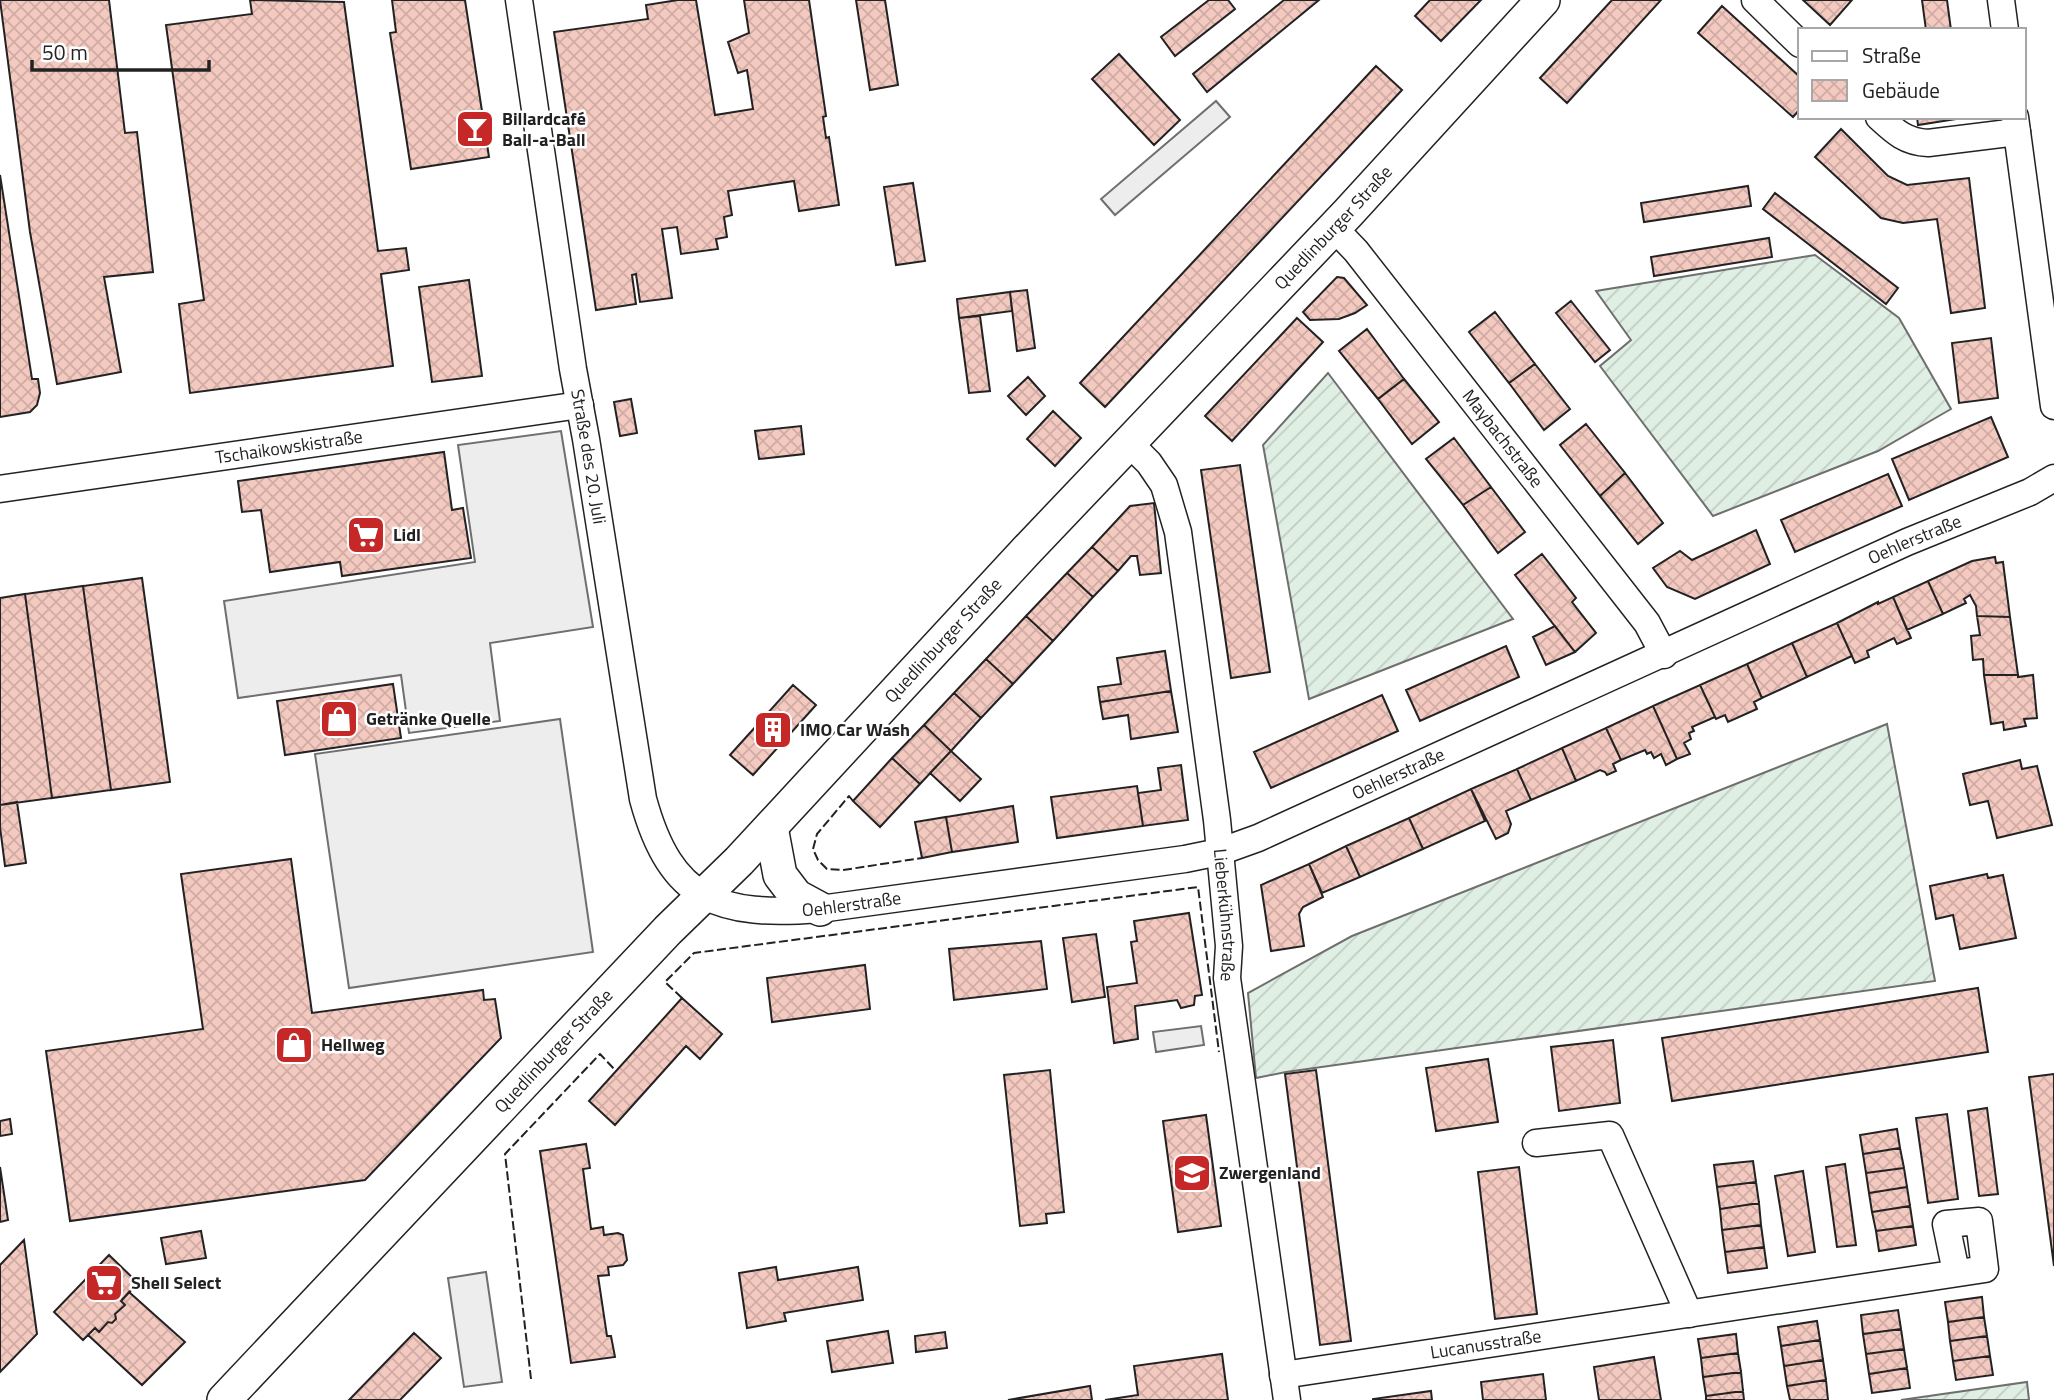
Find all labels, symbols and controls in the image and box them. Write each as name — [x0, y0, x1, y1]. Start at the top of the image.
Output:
scale bar — [32, 28, 208, 72]
legend — [1798, 28, 2026, 119]
text: 50 m — [42, 36, 88, 68]
text: Straße — [1862, 39, 1921, 71]
text: Gebäude — [1862, 74, 1940, 106]
place label: Billardcafé Ball-a-Ball — [502, 105, 586, 153]
bar icon: Billardcafé Ball-a-Ball — [454, 108, 496, 150]
street label: Quedlinburger Straße — [1268, 159, 1398, 296]
street label: Maybachstraße — [1456, 383, 1550, 493]
street label: Straße des 20. Juli — [564, 387, 613, 526]
street label: Tschaikowskistraße — [213, 423, 364, 471]
street label: Oehlerstraße — [1863, 507, 1965, 571]
supermarket icon: Lidl — [345, 514, 387, 556]
place label: Lidl — [393, 521, 421, 548]
street label: Quedlinburger Straße — [878, 572, 1008, 709]
shop icon: Getränke Quelle — [318, 698, 360, 740]
place label: Getränke Quelle — [366, 705, 491, 732]
building icon: IMO Car Wash — [752, 709, 794, 751]
place label: IMO Car Wash — [800, 716, 910, 743]
street label: Oehlerstraße — [1347, 741, 1449, 806]
street label: Lieberkühnstraße — [1207, 847, 1243, 982]
street label: Oehlerstraße — [801, 884, 903, 923]
street label: Quedlinburger Straße — [488, 983, 619, 1119]
shop icon: Hellweg — [273, 1024, 315, 1066]
place label: Hellweg — [321, 1031, 385, 1058]
school or university icon: Zwergenland — [1171, 1152, 1213, 1194]
place label: Zwergenland — [1219, 1159, 1321, 1186]
supermarket icon: Shell Select — [83, 1262, 125, 1304]
place label: Shell Select — [131, 1269, 222, 1296]
street label: Lucanusstraße — [1428, 1322, 1543, 1366]

